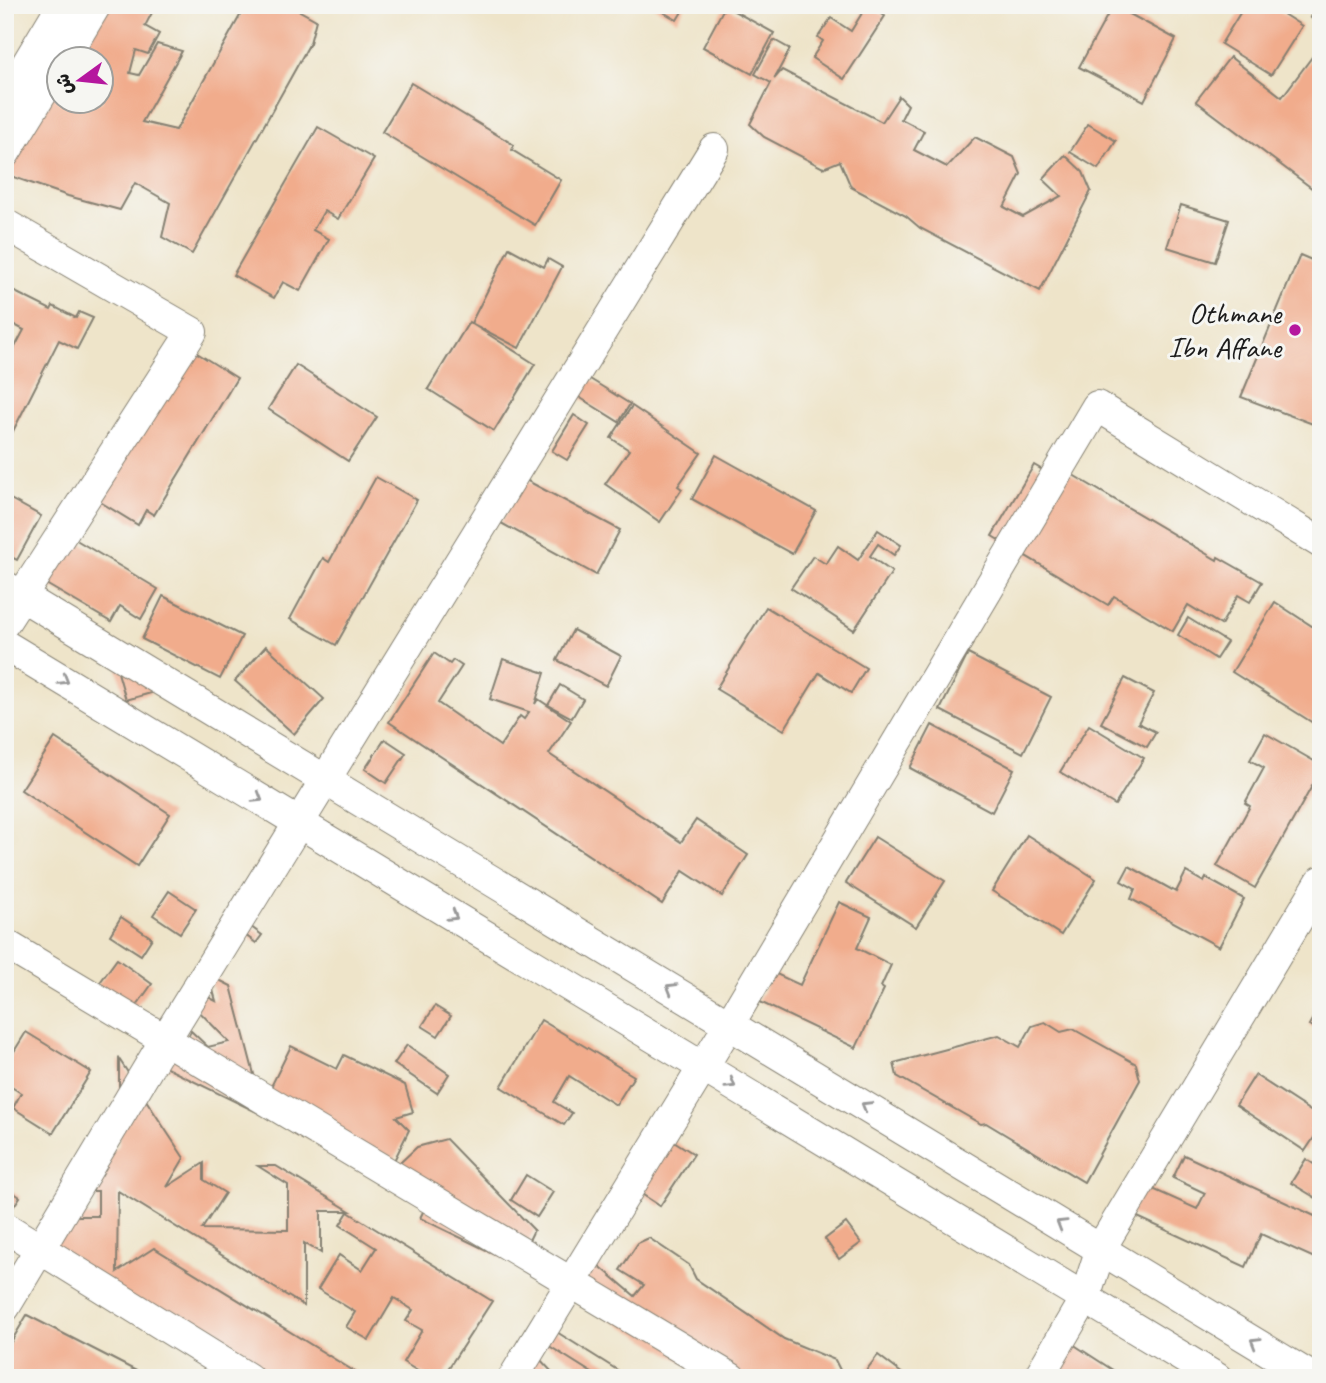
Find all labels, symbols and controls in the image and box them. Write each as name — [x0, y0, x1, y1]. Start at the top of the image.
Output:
north arrow — [46, 46, 116, 116]
text: ش — [50, 71, 79, 97]
place label: Othmane Ibn Affane — [1168, 294, 1283, 366]
marker: Othmane Ibn Affane — [1287, 322, 1303, 338]
one-way arrow — [56, 672, 69, 685]
one-way arrow — [251, 790, 264, 803]
one-way arrow — [445, 907, 458, 920]
one-way arrow — [666, 983, 679, 996]
one-way arrow — [724, 1076, 737, 1089]
one-way arrow — [860, 1101, 873, 1114]
one-way arrow — [1055, 1219, 1068, 1232]
one-way arrow — [1249, 1338, 1262, 1351]

